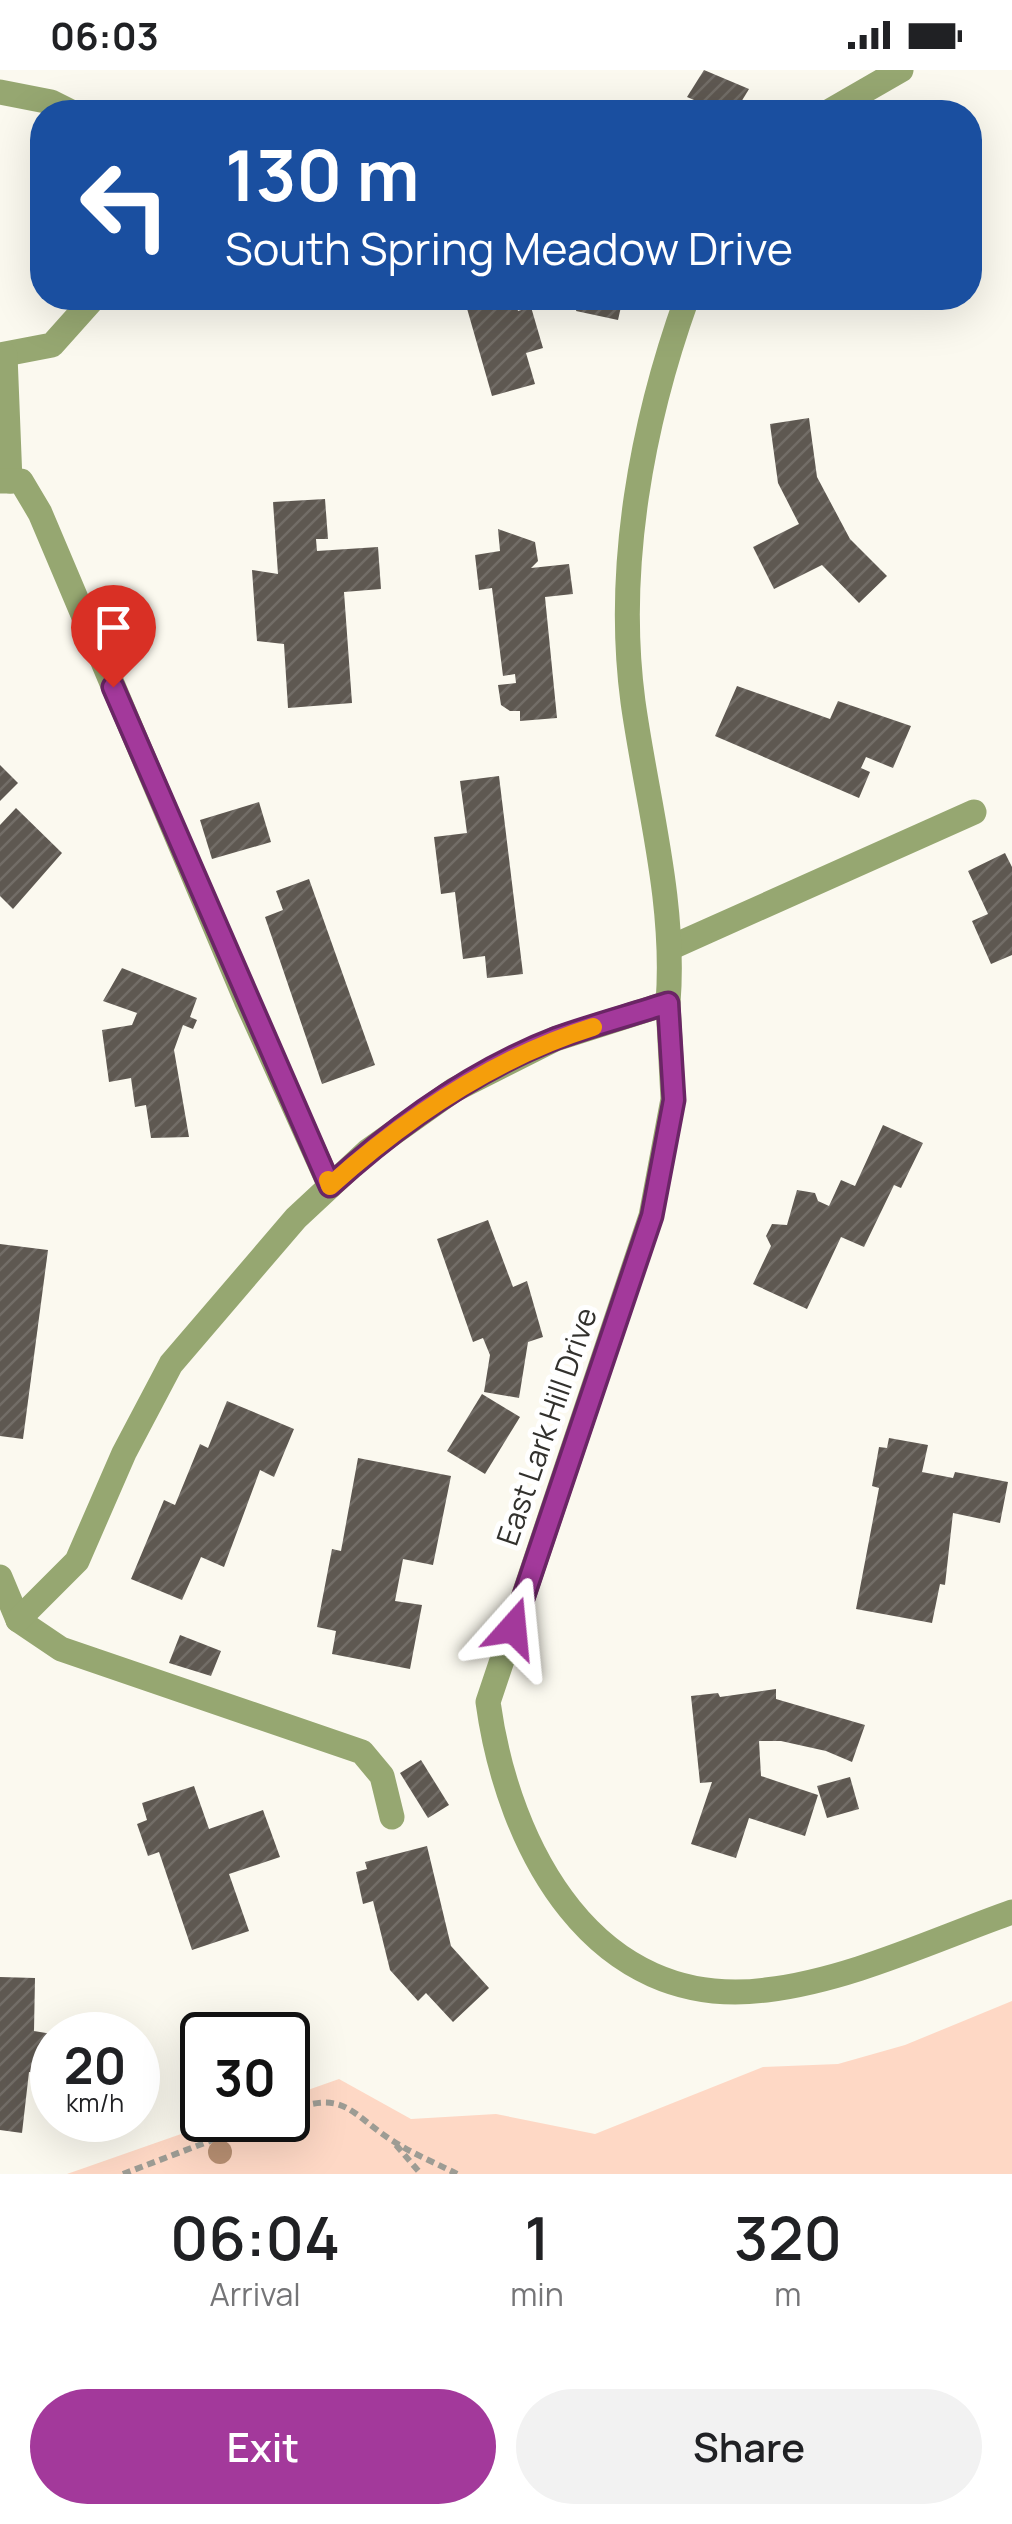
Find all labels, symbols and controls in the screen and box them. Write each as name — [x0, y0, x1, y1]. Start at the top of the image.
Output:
text: 06:03 — [50, 9, 159, 61]
text: 130 m — [225, 126, 419, 222]
icon: left — [60, 140, 190, 270]
text: South Spring Meadow Drive — [225, 217, 793, 279]
pin — [71, 585, 156, 688]
icon: arrive — [86, 600, 141, 655]
street label: East Lark Hill Drive — [486, 1302, 606, 1550]
position arrow — [461, 1576, 565, 1680]
speed limit sign: 30 — [180, 2012, 310, 2142]
text: 20 — [64, 2031, 126, 2099]
text: km/h — [66, 2085, 124, 2120]
text: 06:04 — [170, 2196, 340, 2278]
text: 1 — [524, 2196, 550, 2278]
text: 320 — [734, 2196, 842, 2278]
text: Arrival — [209, 2272, 301, 2316]
text: min — [510, 2272, 564, 2316]
text: m — [774, 2272, 801, 2316]
button: Exit — [30, 2389, 496, 2504]
button: Share — [516, 2389, 982, 2504]

